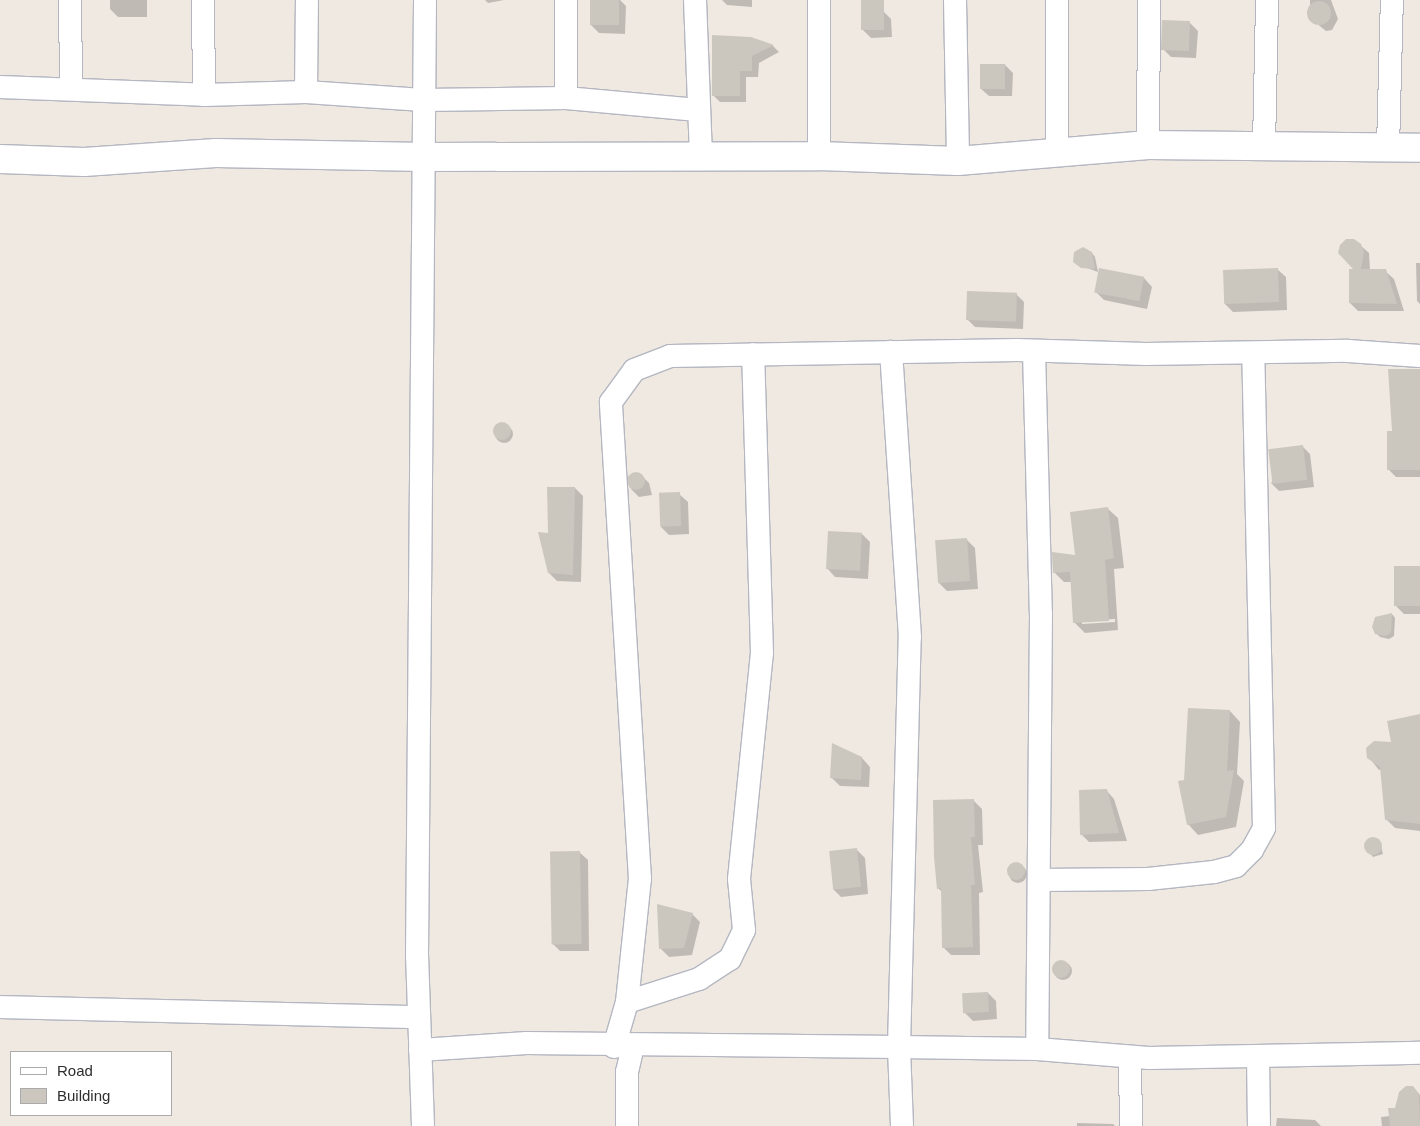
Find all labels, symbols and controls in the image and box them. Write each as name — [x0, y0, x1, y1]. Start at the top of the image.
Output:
legend — [10, 1051, 172, 1116]
text: Road — [57, 1062, 93, 1079]
text: Building — [57, 1087, 110, 1104]

